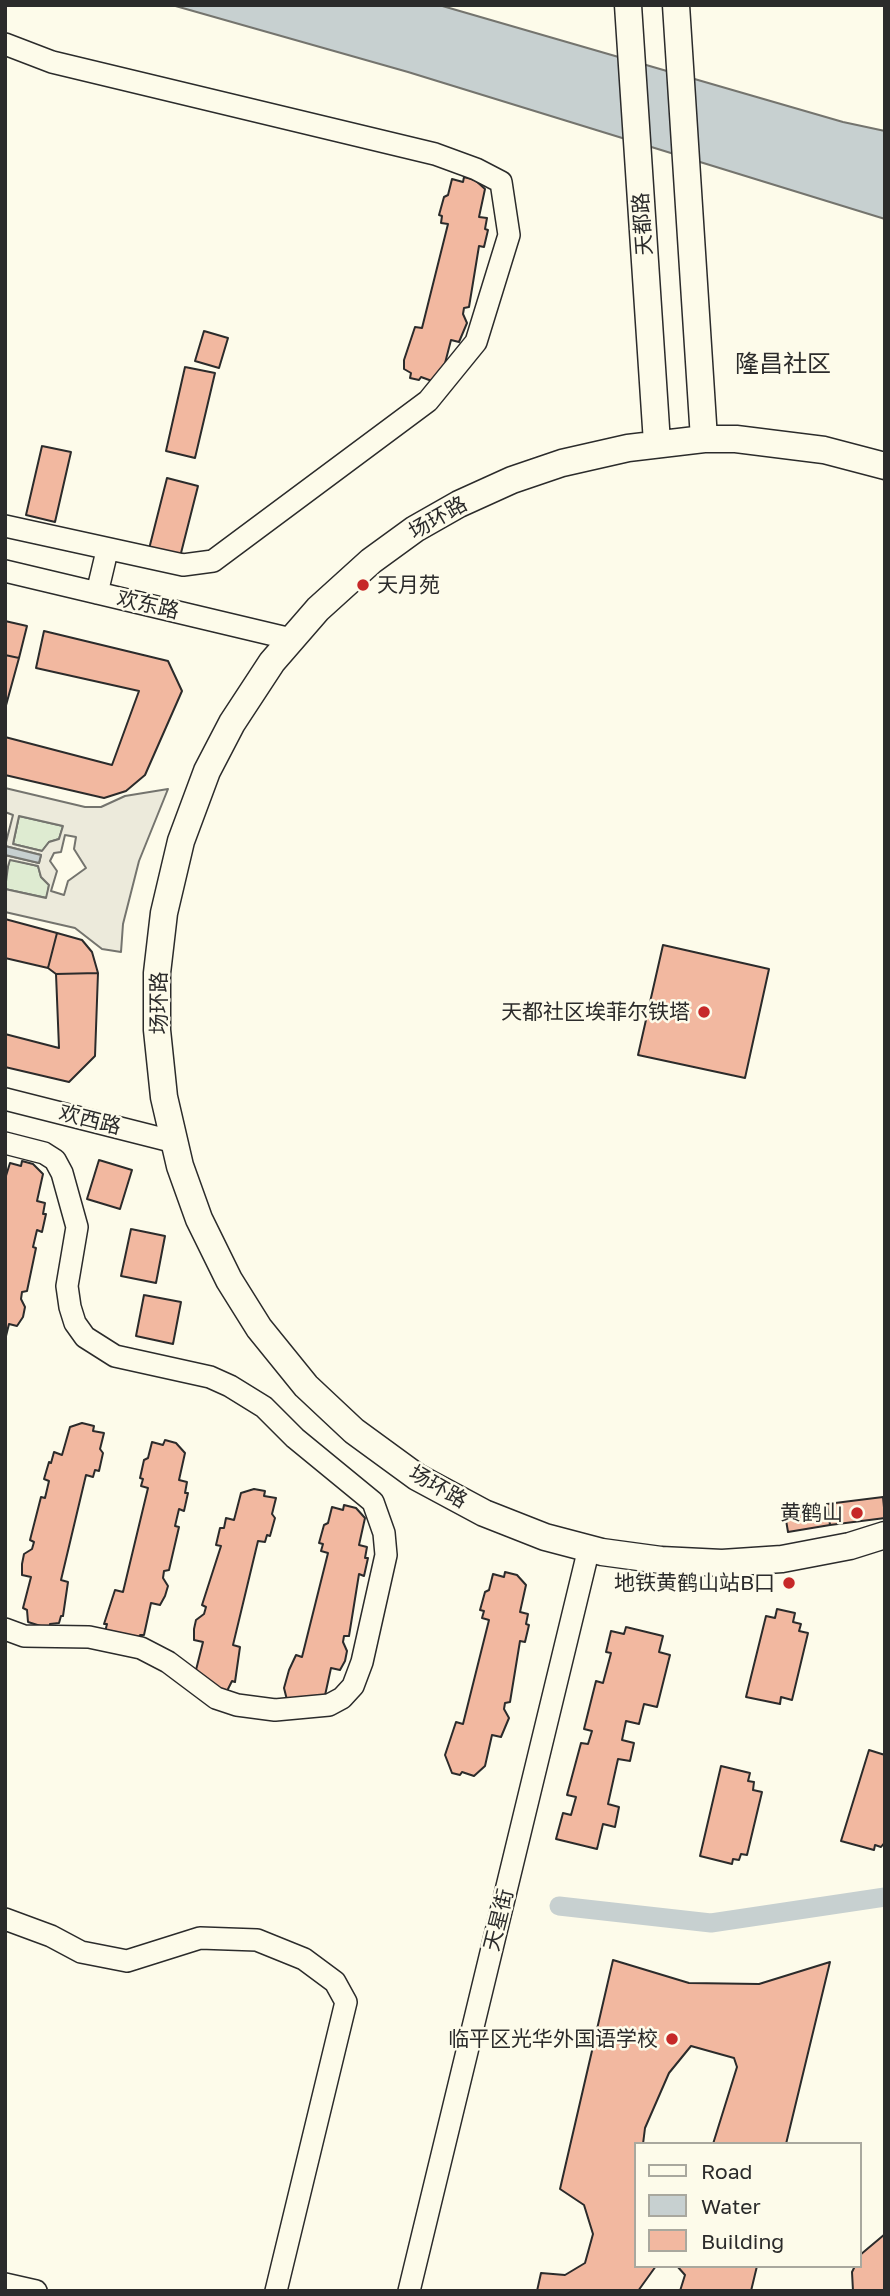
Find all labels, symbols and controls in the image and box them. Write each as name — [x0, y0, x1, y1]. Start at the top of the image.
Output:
street label: 天都路 — [628, 192, 658, 256]
district label: 隆昌社区 — [735, 350, 831, 378]
street label: 场环路 — [404, 491, 472, 545]
place label: 天月苑 — [377, 572, 440, 598]
marker: 天月苑 — [355, 577, 371, 593]
street label: 欢东路 — [114, 586, 182, 624]
street label: 场环路 — [146, 972, 172, 1034]
place label: 天都社区埃菲尔铁塔 — [501, 999, 690, 1025]
marker: 天都社区埃菲尔铁塔 — [696, 1004, 712, 1020]
street label: 欢西路 — [56, 1100, 124, 1140]
street label: 场环路 — [404, 1460, 472, 1514]
place label: 黄鹤山 — [780, 1500, 843, 1526]
marker: 黄鹤山 — [849, 1505, 865, 1521]
place label: 地铁黄鹤山站B口 — [614, 1570, 775, 1596]
marker: 地铁黄鹤山站B口 — [781, 1575, 797, 1591]
street label: 天星街 — [479, 1886, 519, 1954]
place label: 临平区光华外国语学校 — [448, 2026, 658, 2052]
marker: 临平区光华外国语学校 — [664, 2031, 680, 2047]
legend — [634, 2142, 862, 2268]
text: Road — [701, 2158, 752, 2184]
text: Water — [701, 2193, 761, 2219]
text: Building — [701, 2228, 784, 2254]

